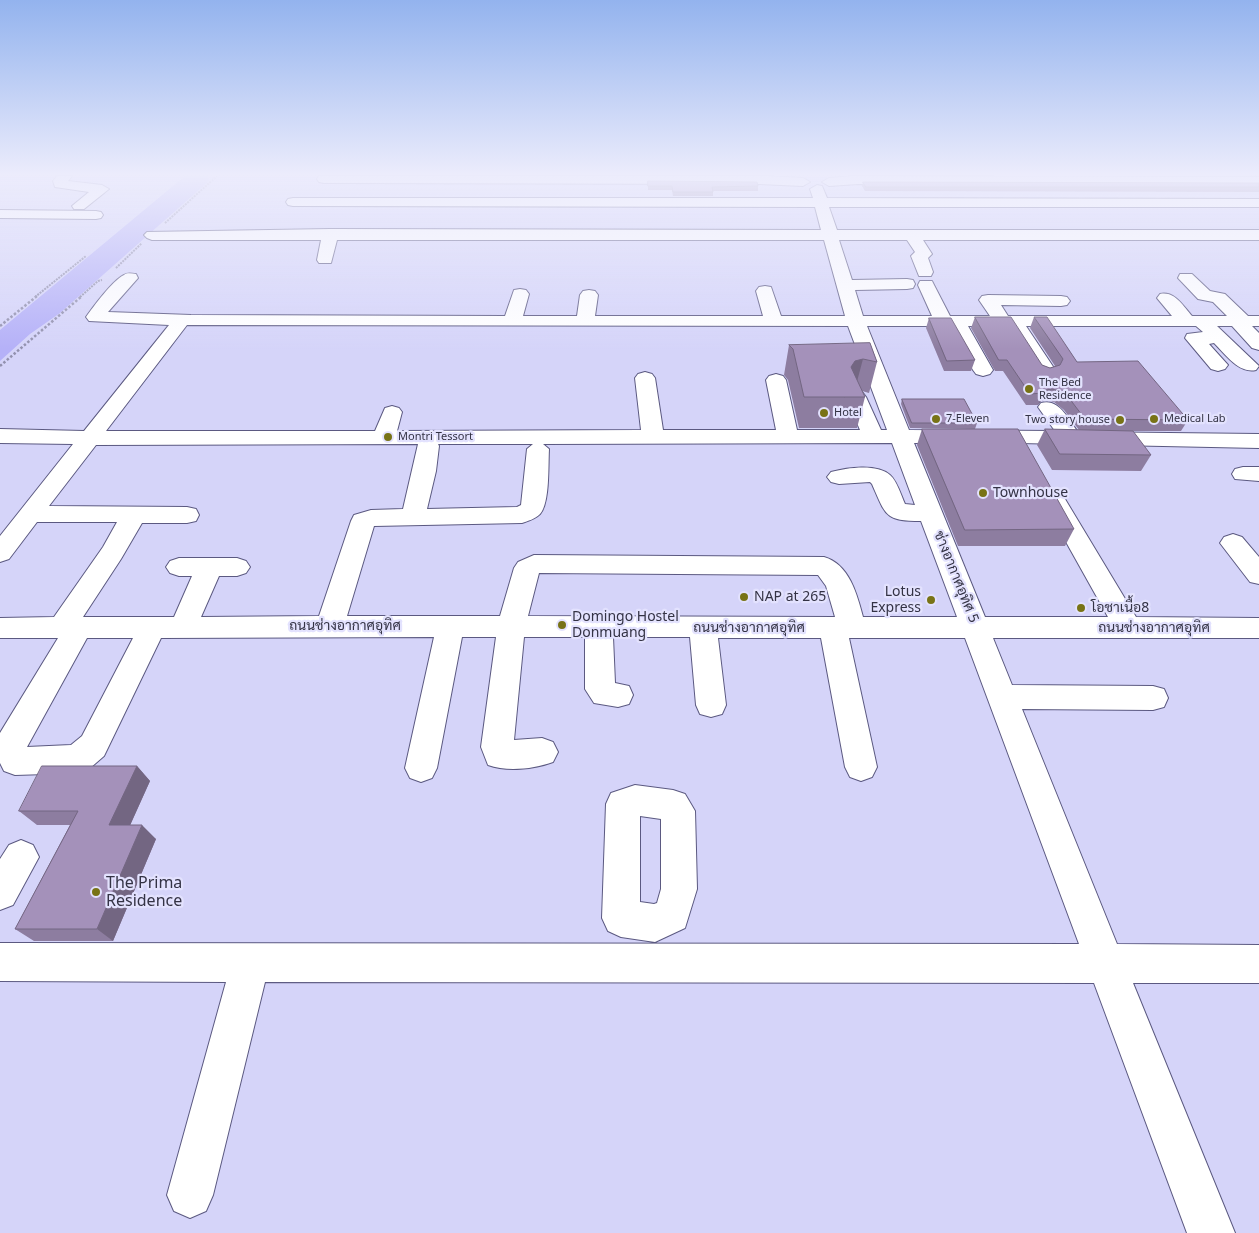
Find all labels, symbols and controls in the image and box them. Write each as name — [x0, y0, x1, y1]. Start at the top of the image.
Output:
place label: The Bed Residence — [1039, 376, 1091, 402]
marker: The Bed Residence — [1023, 383, 1035, 395]
place label: Hotel — [834, 406, 862, 420]
marker: Hotel — [818, 407, 830, 419]
place label: 7-Eleven — [946, 412, 989, 426]
place label: Medical Lab — [1164, 412, 1226, 426]
marker: 7-Eleven — [930, 413, 942, 425]
place label: Two story house — [1025, 413, 1110, 427]
marker: Medical Lab — [1148, 413, 1160, 425]
marker: Two story house — [1114, 414, 1126, 426]
place label: Montri Tessort — [398, 430, 473, 444]
marker: Montri Tessort — [382, 431, 394, 443]
place label: Townhouse — [993, 485, 1068, 501]
marker: Townhouse — [977, 487, 989, 499]
street label: ช่างอากาศอุทิศ 5 — [930, 529, 982, 625]
place label: Lotus Express — [870, 584, 921, 616]
place label: NAP at 265 — [754, 589, 826, 605]
marker: NAP at 265 — [738, 591, 750, 603]
marker: Lotus Express — [925, 594, 937, 606]
place label: โอชาเนื้อ8 — [1091, 600, 1149, 616]
marker: โอชาเนื้อ8 — [1075, 602, 1087, 614]
place label: Domingo Hostel Donmuang — [572, 609, 679, 642]
street label: ถนนช่างอากาศอุทิศ — [289, 618, 401, 634]
marker: Domingo Hostel Donmuang — [556, 619, 568, 631]
street label: ถนนช่างอากาศอุทิศ — [693, 620, 805, 636]
street label: ถนนช่างอากาศอุทิศ — [1098, 620, 1210, 636]
place label: The Prima Residence — [106, 873, 182, 911]
marker: The Prima Residence — [90, 886, 102, 898]

